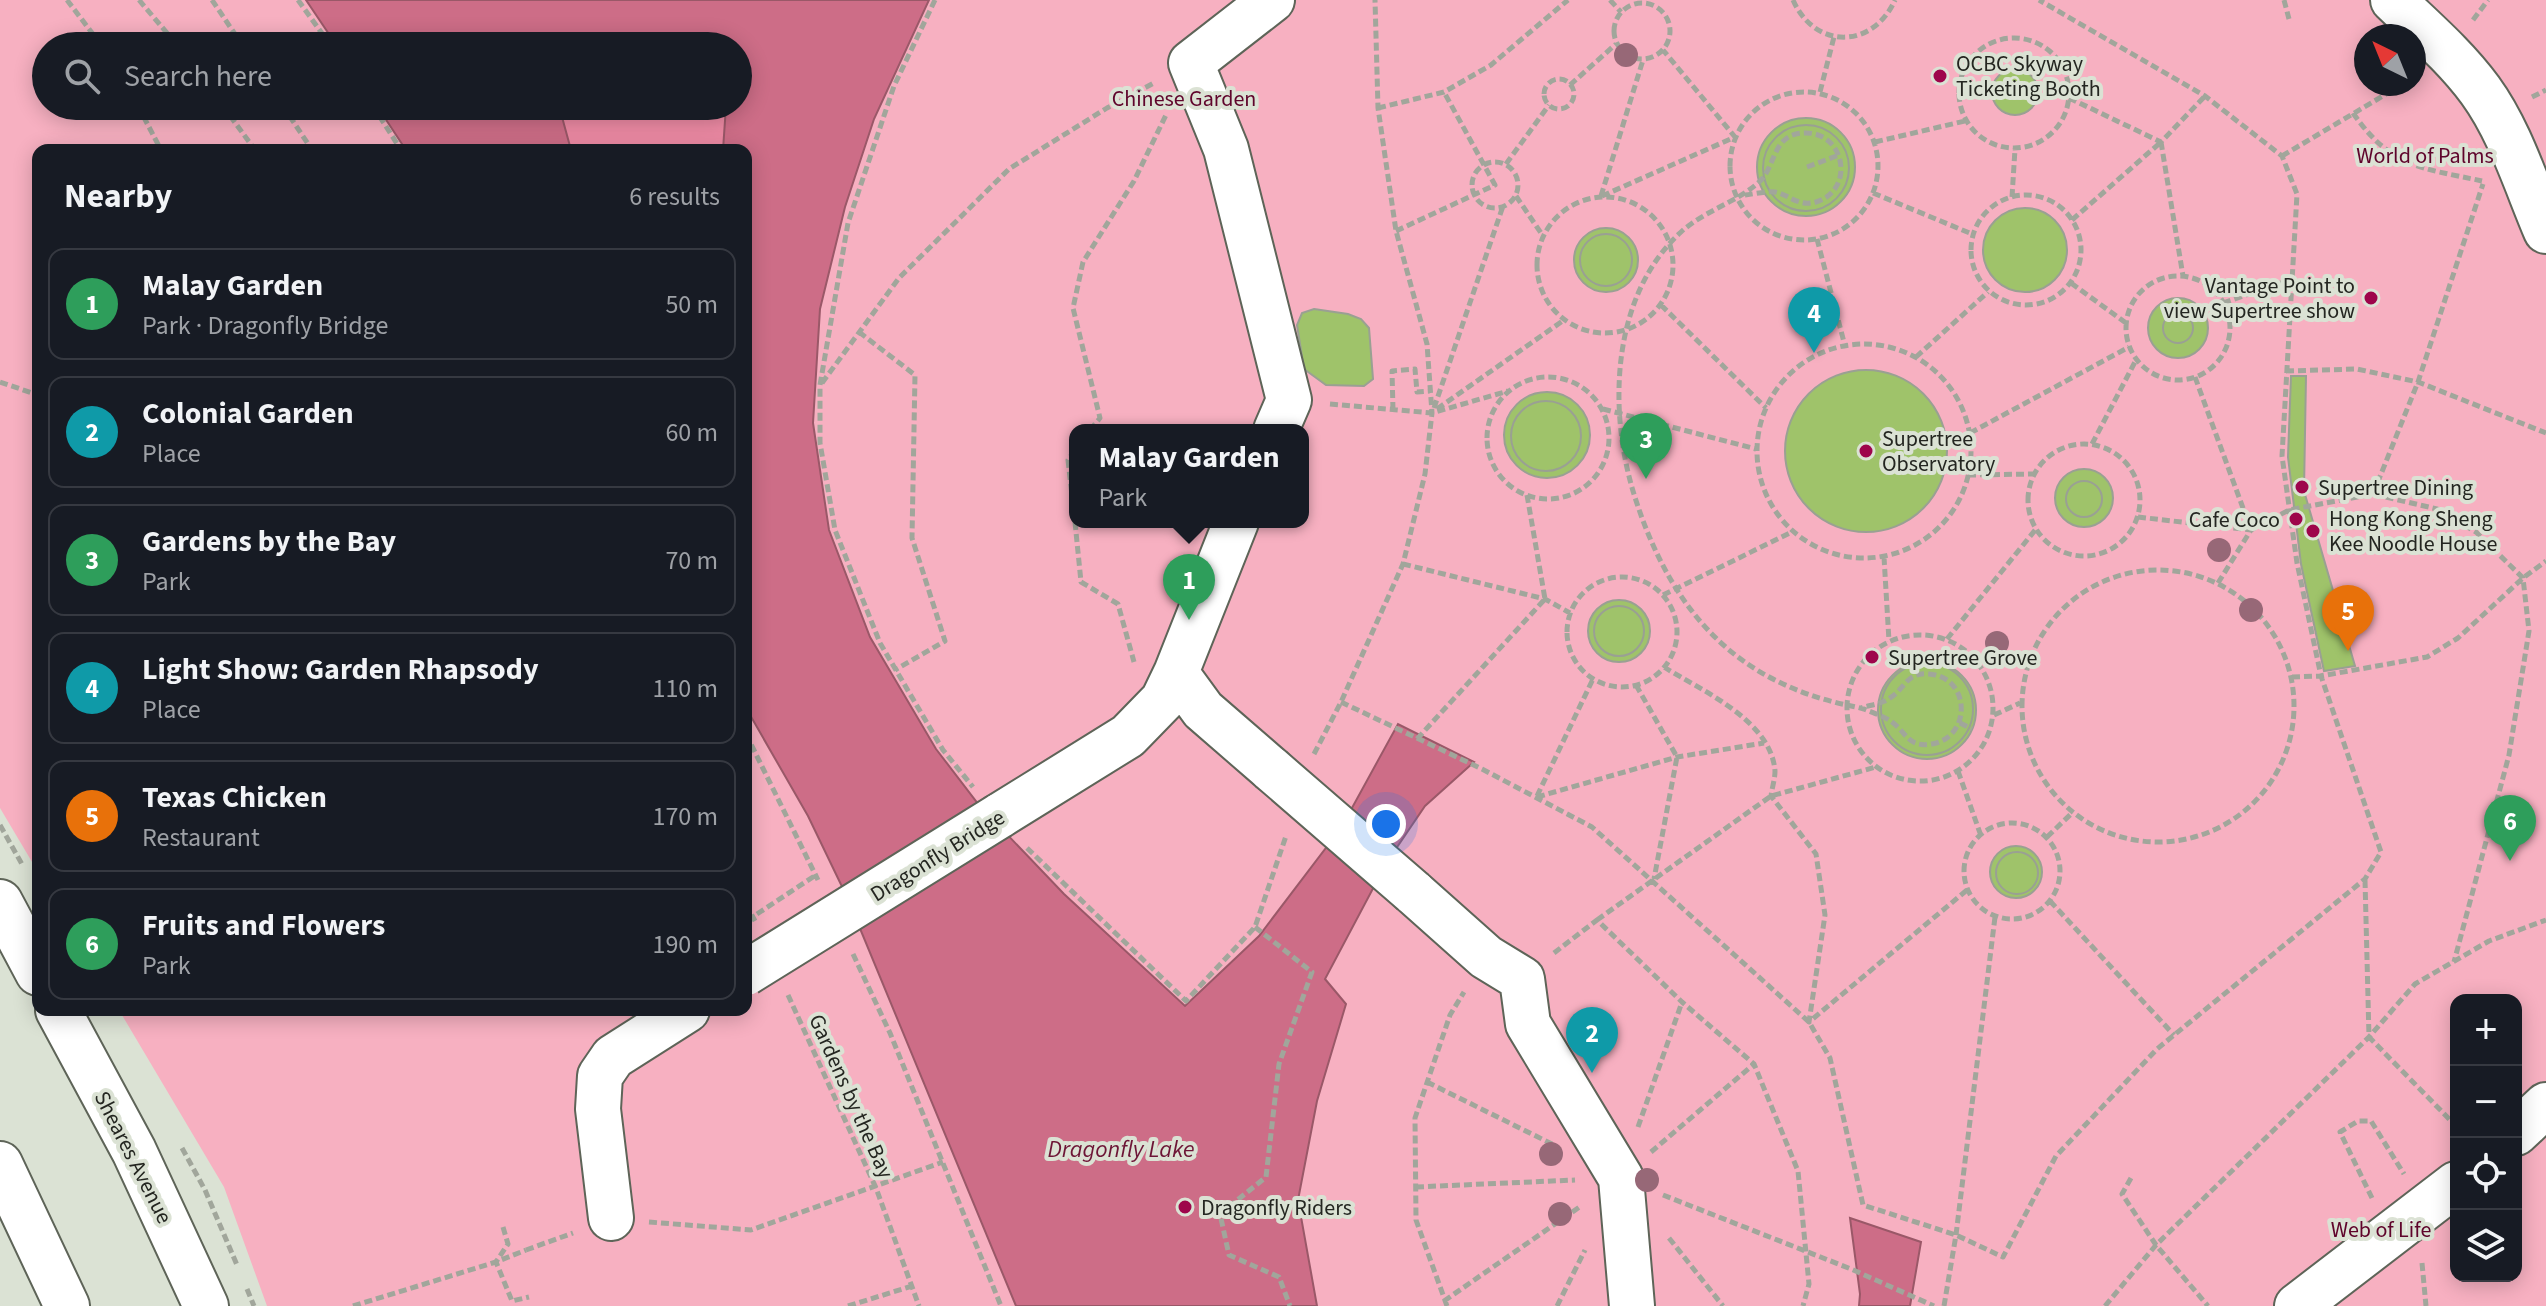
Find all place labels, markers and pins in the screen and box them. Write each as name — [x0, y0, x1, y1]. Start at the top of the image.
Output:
place label: OCBC Skyway Ticketing Booth — [1956, 48, 2101, 105]
marker: OCBC Skyway Ticketing Booth — [1931, 67, 1949, 85]
place label: Vantage Point to view Supertree show — [2164, 270, 2355, 327]
pin: 4 — [1788, 287, 1840, 353]
marker: Vantage Point to view Supertree show — [2362, 289, 2380, 307]
pin: 3 — [1620, 413, 1672, 479]
place label: Supertree Observatory — [1882, 423, 1996, 480]
marker: Supertree Observatory — [1857, 442, 1875, 460]
place label: Supertree Dining — [2318, 472, 2473, 504]
marker: Supertree Dining — [2293, 478, 2311, 496]
place label: Hong Kong Sheng Kee Noodle House — [2329, 503, 2497, 560]
place label: Cafe Coco — [2189, 504, 2280, 536]
marker: Cafe Coco — [2287, 510, 2305, 528]
marker: Hong Kong Sheng Kee Noodle House — [2304, 522, 2322, 540]
pin: 1 — [1163, 554, 1215, 620]
pin: 5 — [2322, 585, 2374, 651]
place label: Supertree Grove — [1888, 642, 2038, 674]
marker: Supertree Grove — [1863, 648, 1881, 666]
pin: 6 — [2484, 795, 2536, 861]
pin: 2 — [1566, 1007, 1618, 1073]
place label: Dragonfly Riders — [1201, 1192, 1352, 1224]
marker: Dragonfly Riders — [1176, 1198, 1194, 1216]

